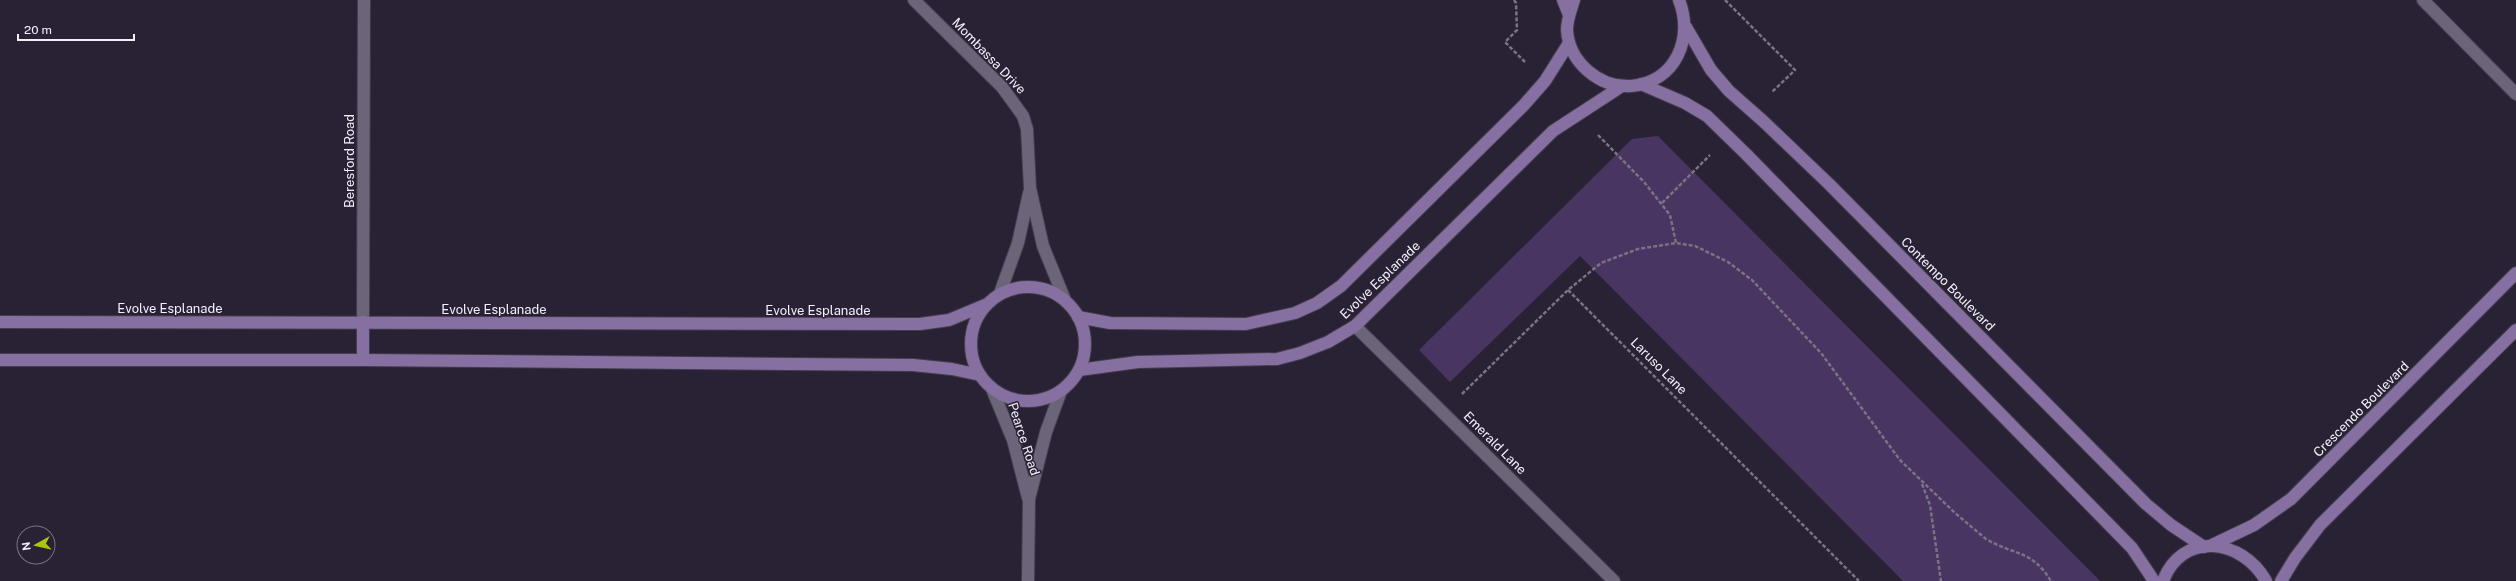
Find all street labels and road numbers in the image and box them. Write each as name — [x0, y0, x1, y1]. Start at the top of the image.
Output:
street label: Mombassa Drive — [949, 15, 1029, 97]
street label: Beresford Road — [342, 114, 357, 208]
street label: Contempo Boulevard — [1898, 234, 1998, 334]
street label: Evolve Esplanade — [1337, 238, 1423, 322]
street label: Evolve Esplanade — [117, 301, 223, 316]
street label: Evolve Esplanade — [441, 302, 547, 317]
street label: Evolve Esplanade — [765, 303, 871, 318]
street label: Laruso Lane — [1628, 335, 1690, 397]
street label: Crescendo Boulevard — [2310, 358, 2412, 460]
street label: Pearce Road — [1005, 401, 1043, 477]
street label: Emerald Lane — [1461, 409, 1529, 477]

